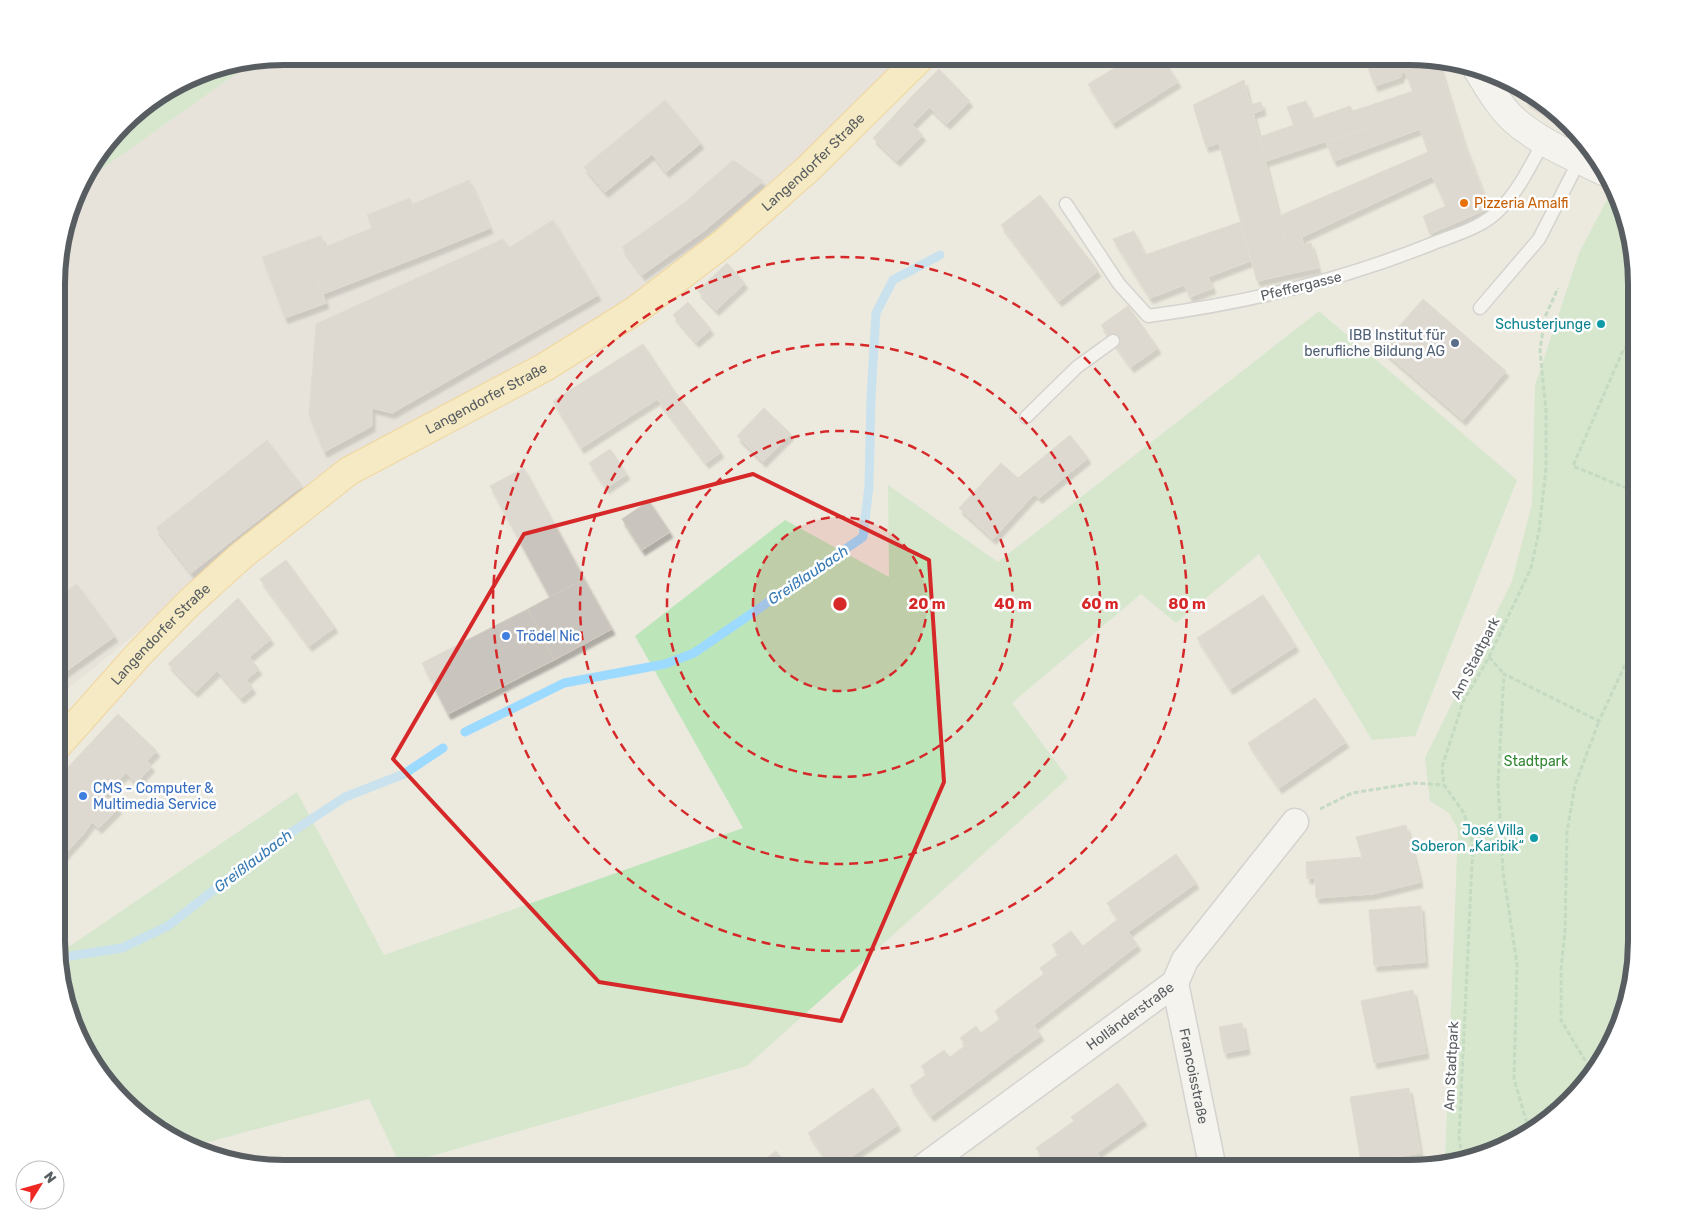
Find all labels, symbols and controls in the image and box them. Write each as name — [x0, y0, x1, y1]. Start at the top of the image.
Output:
street label: Langendorfer Straße — [758, 110, 868, 215]
place label: Pizzeria Amalfi — [1474, 195, 1569, 212]
marker: Pizzeria Amalfi — [1458, 197, 1470, 209]
street label: Pfeffergasse — [1259, 268, 1343, 305]
place label: Schusterjunge — [1495, 316, 1591, 333]
marker: Schusterjunge — [1595, 318, 1607, 330]
place label: IBB Institut für berufliche Bildung AG — [1304, 327, 1446, 360]
marker: IBB Institut für berufliche Bildung AG — [1449, 337, 1461, 349]
street label: Langendorfer Straße — [423, 359, 550, 438]
water label: Greißlaubach — [764, 541, 852, 609]
street label: Langendorfer Straße — [107, 580, 214, 689]
centre of rings — [831, 595, 849, 613]
text: 20 m — [909, 595, 945, 613]
text: 40 m — [994, 595, 1032, 613]
text: 60 m — [1082, 595, 1118, 613]
text: 80 m — [1168, 595, 1206, 613]
street label: Am Stadtpark — [1448, 614, 1504, 702]
place label: Trödel Nic — [516, 628, 580, 645]
marker: Trödel Nic — [500, 630, 512, 642]
park label: Stadtpark — [1504, 753, 1569, 770]
place label: CMS - Computer & Multimedia Service — [93, 780, 217, 813]
marker: CMS - Computer & Multimedia Service — [77, 790, 89, 802]
place label: José Villa Soberon „Karibik“ — [1411, 822, 1524, 855]
water label: Greißlaubach — [210, 826, 296, 896]
marker: José Villa Soberon „Karibik“ — [1528, 832, 1540, 844]
street label: Holländerstraße — [1083, 979, 1177, 1054]
street label: Am Stadtpark — [1441, 1020, 1462, 1111]
street label: Francoisstraße — [1175, 1027, 1212, 1126]
north arrow — [15, 1160, 65, 1210]
text: N — [40, 1168, 60, 1187]

